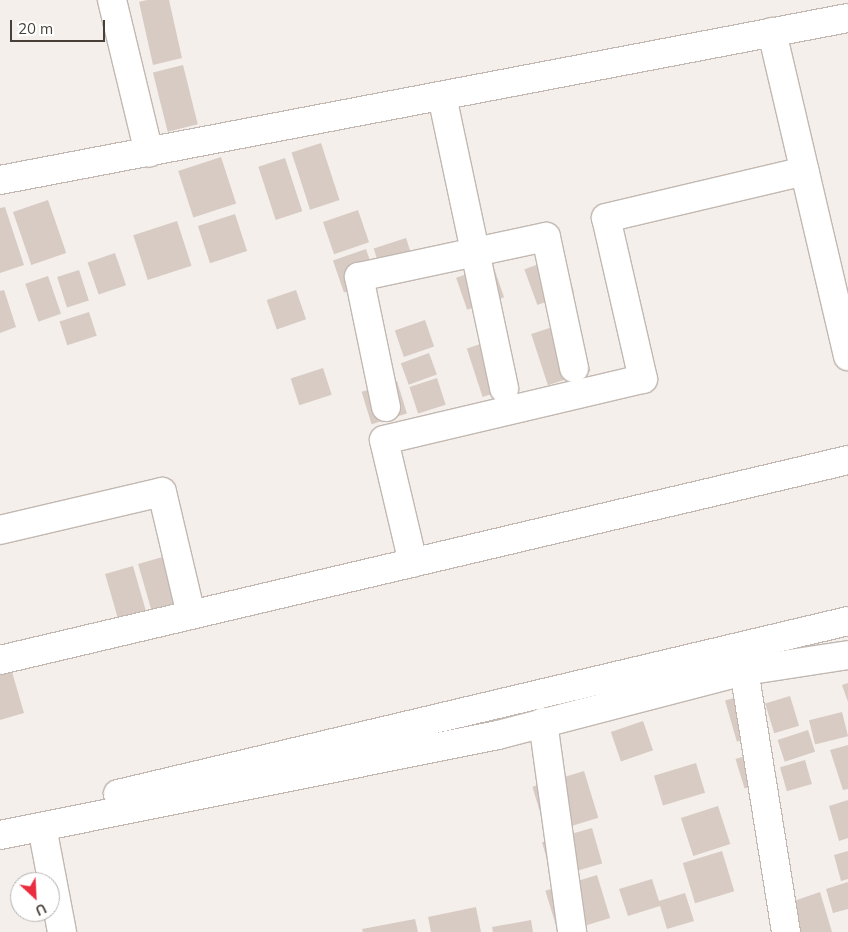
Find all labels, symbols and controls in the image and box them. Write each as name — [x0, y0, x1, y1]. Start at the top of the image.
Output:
scale bar — [12, 10, 108, 42]
text: 20 m — [18, 19, 53, 38]
north arrow — [10, 872, 60, 922]
text: U — [32, 899, 49, 920]

